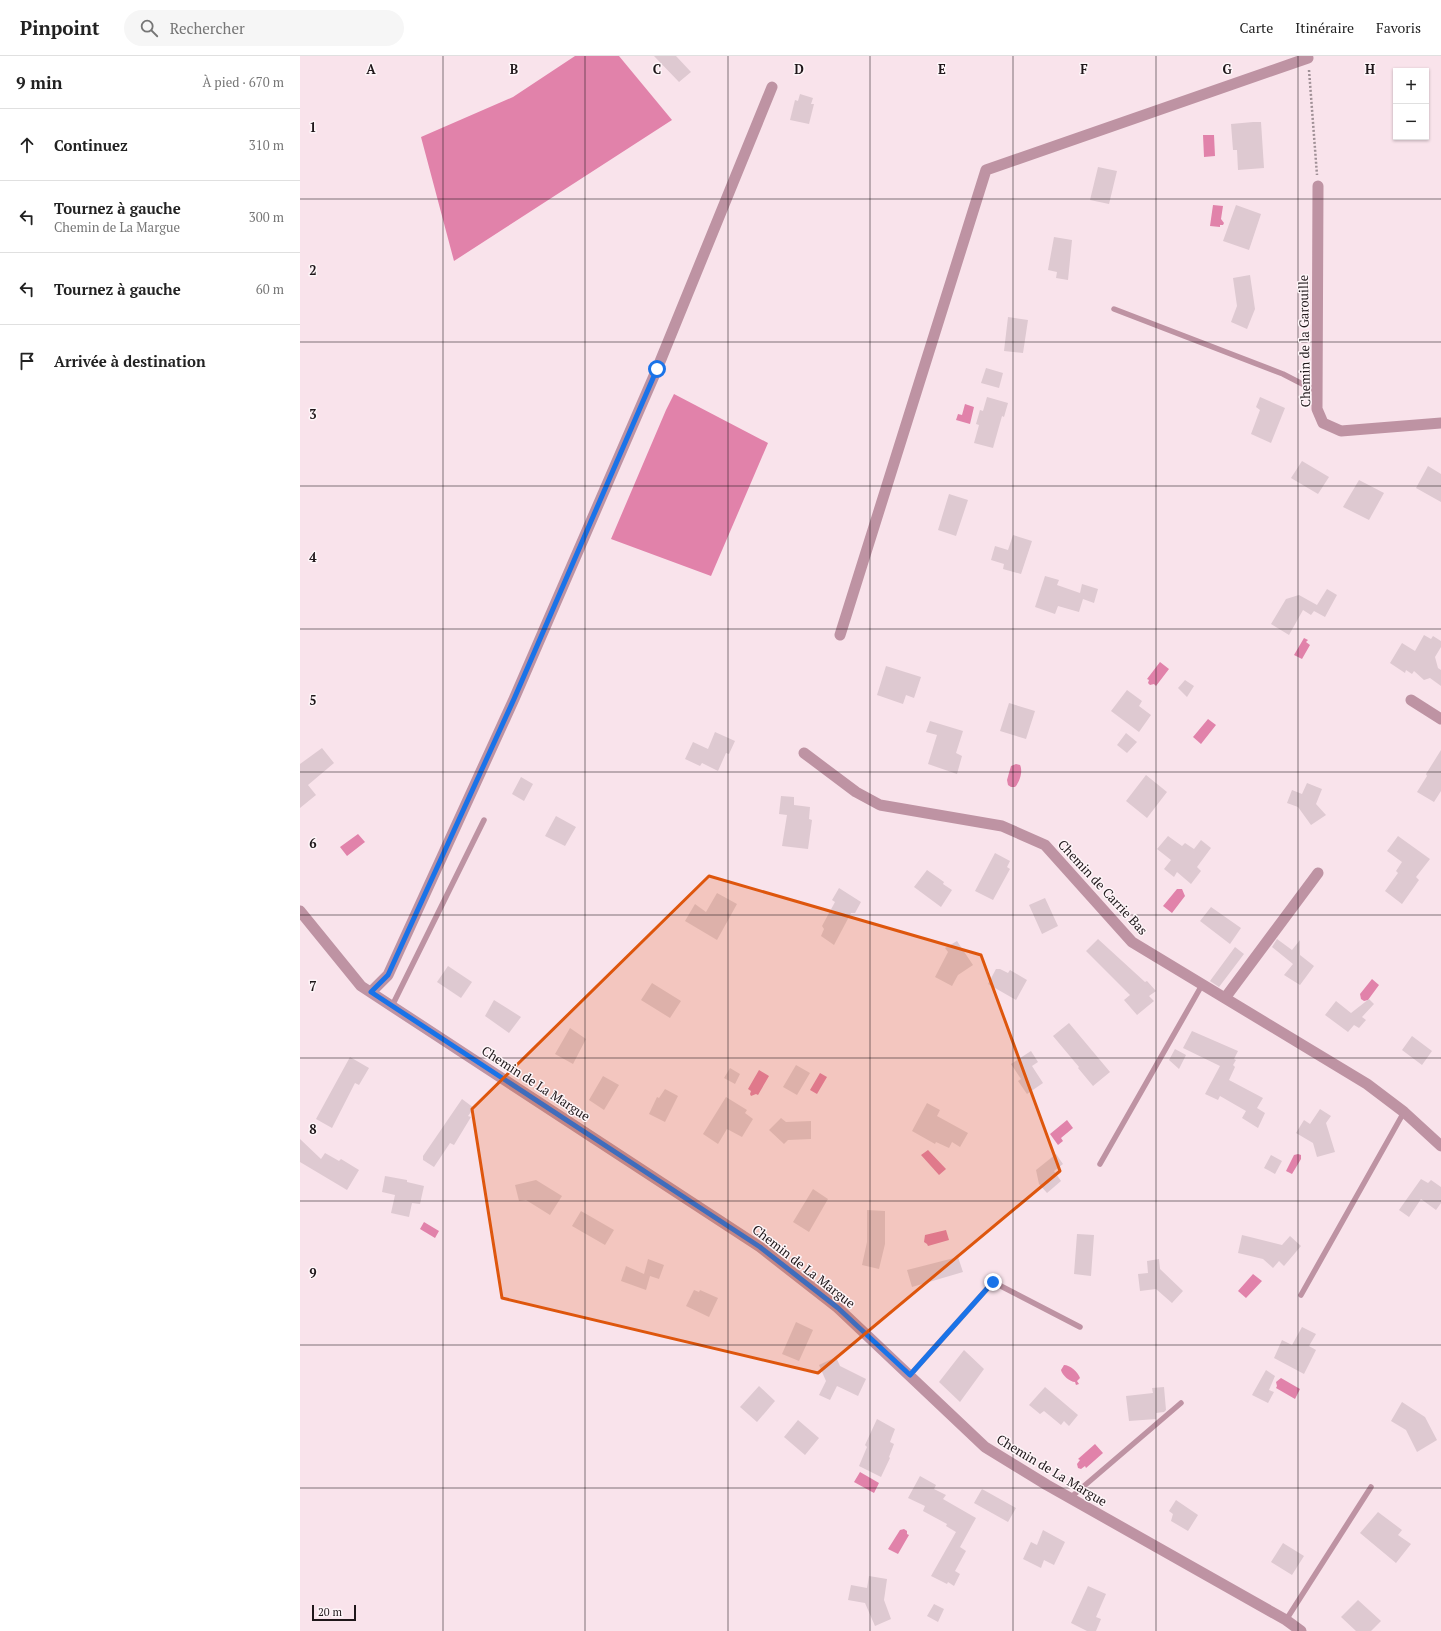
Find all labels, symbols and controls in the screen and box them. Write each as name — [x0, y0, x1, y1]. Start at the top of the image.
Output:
search box — [124, 10, 404, 46]
text: Pinpoint — [20, 15, 100, 40]
icon: search — [138, 17, 160, 39]
text: Rechercher — [170, 18, 245, 38]
text: Carte — [1240, 18, 1273, 37]
text: Itinéraire — [1295, 18, 1354, 37]
text: Favoris — [1376, 18, 1421, 37]
text: A — [366, 60, 376, 78]
text: B — [510, 60, 518, 78]
text: C — [653, 60, 661, 78]
text: D — [794, 60, 804, 78]
text: E — [938, 60, 946, 78]
text: F — [1080, 60, 1088, 78]
text: G — [1222, 60, 1232, 78]
text: H — [1365, 60, 1375, 78]
map controls — [1393, 68, 1429, 140]
button: + — [1393, 68, 1429, 104]
text: 9 min — [16, 71, 63, 94]
text: À pied · 670 m — [203, 73, 284, 91]
button: − — [1393, 104, 1429, 140]
text: 1 — [309, 118, 317, 136]
icon: ahead — [16, 134, 38, 156]
text: Continuez — [54, 135, 128, 155]
text: 310 m — [249, 136, 284, 154]
text: Tournez à gauche — [54, 198, 181, 218]
icon: left — [16, 206, 38, 228]
text: 300 m — [249, 208, 284, 226]
text: Chemin de La Margue — [54, 218, 180, 236]
text: 2 — [309, 261, 317, 279]
street label: Chemin de la Garouille — [1294, 275, 1314, 407]
icon: left — [16, 278, 38, 300]
text: Tournez à gauche — [54, 279, 181, 299]
text: 60 m — [256, 280, 284, 298]
icon: arrive — [16, 350, 38, 372]
text: Arrivée à destination — [54, 351, 206, 371]
route start — [648, 360, 666, 378]
text: 3 — [309, 405, 317, 423]
text: 4 — [309, 548, 317, 566]
text: 5 — [309, 691, 317, 709]
text: 6 — [309, 834, 317, 852]
street label: Chemin de Carrie Bas — [1054, 835, 1152, 939]
text: 7 — [309, 977, 317, 995]
street label: Chemin de La Margue — [478, 1041, 594, 1125]
text: 8 — [309, 1120, 317, 1138]
street label: Chemin de La Margue — [749, 1220, 859, 1312]
text: 9 — [309, 1264, 317, 1282]
route end — [984, 1273, 1002, 1291]
street label: Chemin de La Margue — [993, 1430, 1111, 1510]
scale bar — [312, 1603, 356, 1622]
text: 20 m — [318, 1605, 342, 1619]

